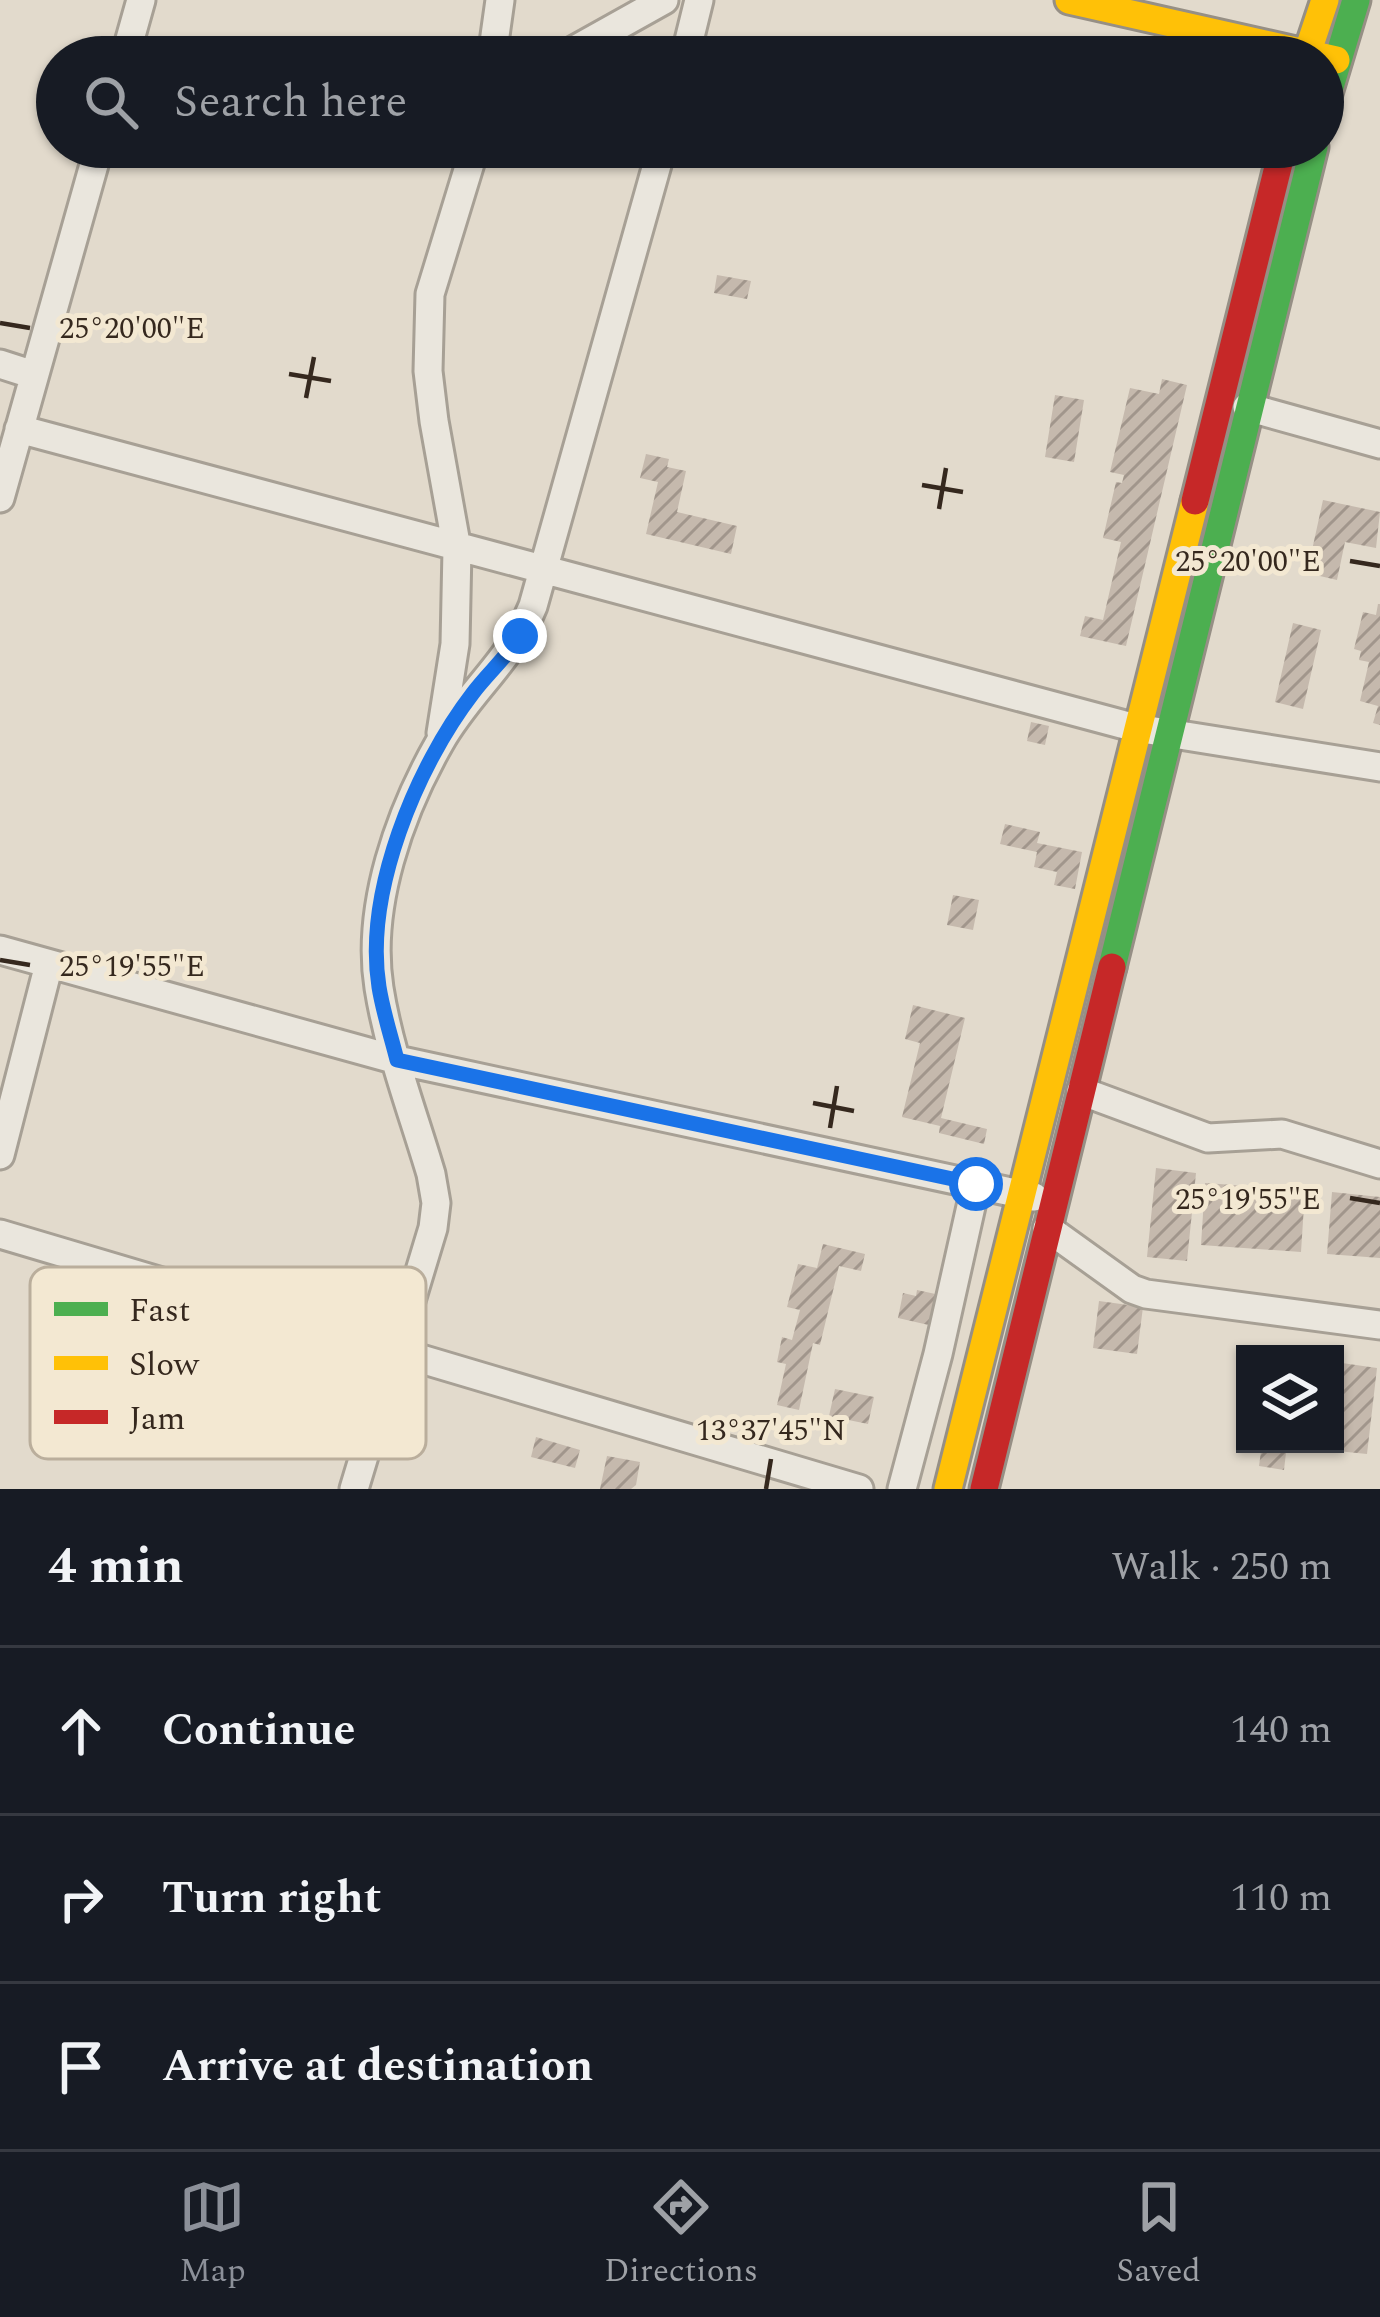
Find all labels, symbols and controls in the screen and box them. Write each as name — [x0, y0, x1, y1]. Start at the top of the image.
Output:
search box — [36, 36, 1344, 168]
text: Search here — [174, 68, 407, 137]
icon: search — [78, 69, 144, 135]
text: 25°20'00"E — [59, 306, 205, 352]
text: 25°20'00"E — [1175, 539, 1321, 585]
route end — [493, 609, 547, 663]
text: 25°19'55"E — [59, 944, 205, 990]
route start — [949, 1157, 1003, 1211]
text: 25°19'55"E — [1175, 1177, 1321, 1223]
legend — [30, 1267, 426, 1459]
text: Fast — [129, 1286, 190, 1336]
text: Slow — [129, 1340, 200, 1390]
map controls — [1236, 1345, 1344, 1453]
button: layers — [1236, 1345, 1344, 1453]
text: Jam — [129, 1394, 185, 1444]
text: 13°37'45"N — [696, 1408, 846, 1454]
text: 4 min — [48, 1528, 184, 1606]
text: Walk · 250 m — [1111, 1538, 1332, 1597]
text: Continue — [162, 1696, 355, 1765]
icon: ahead — [48, 1698, 114, 1764]
text: 140 m — [1230, 1701, 1332, 1760]
text: Turn right — [162, 1864, 381, 1933]
icon: right — [48, 1866, 114, 1932]
text: 110 m — [1230, 1869, 1332, 1928]
text: Arrive at destination — [162, 2032, 593, 2101]
icon: arrive — [48, 2034, 114, 2100]
tab: Map — [179, 2174, 246, 2296]
tab: Directions — [604, 2174, 758, 2296]
tab: Saved — [1116, 2174, 1201, 2296]

